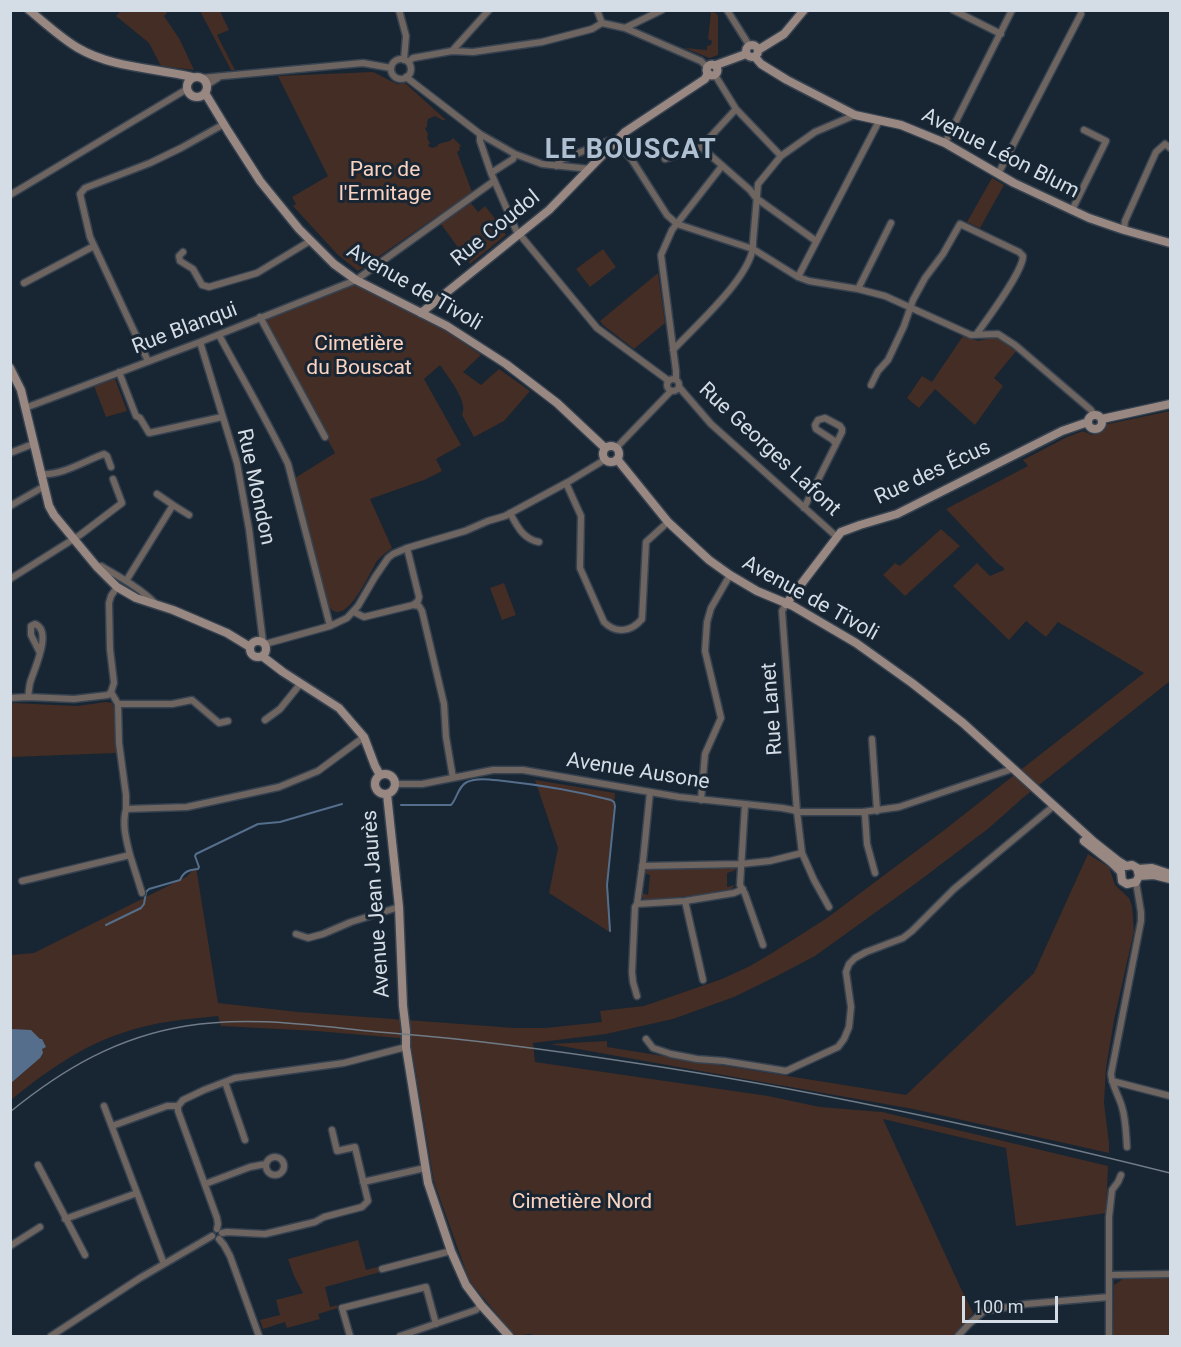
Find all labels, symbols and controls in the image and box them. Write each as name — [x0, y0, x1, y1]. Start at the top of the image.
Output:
street label: Avenue Léon Blum — [917, 103, 1083, 205]
district label: LE BOUSCAT — [545, 135, 717, 167]
park label: Parc de l'Ermitage — [339, 158, 431, 208]
street label: Rue Coudol — [446, 186, 546, 272]
street label: Avenue de Tivoli — [342, 239, 486, 337]
street label: Rue Blanqui — [129, 297, 241, 361]
park label: Cimetière du Bouscat — [306, 332, 412, 382]
street label: Rue Georges Lafont — [693, 378, 845, 522]
street label: Rue Mondon — [230, 427, 280, 547]
street label: Rue des Écus — [871, 435, 995, 511]
street label: Avenue de Tivoli — [737, 551, 883, 647]
street label: Rue Lanet — [757, 662, 789, 756]
street label: Avenue Ausone — [565, 748, 711, 796]
street label: Avenue Jean Jaurès — [358, 809, 396, 999]
park label: Cimetière Nord — [512, 1190, 652, 1216]
scale bar — [965, 1284, 1061, 1322]
text: 100 m — [973, 1296, 1024, 1317]

